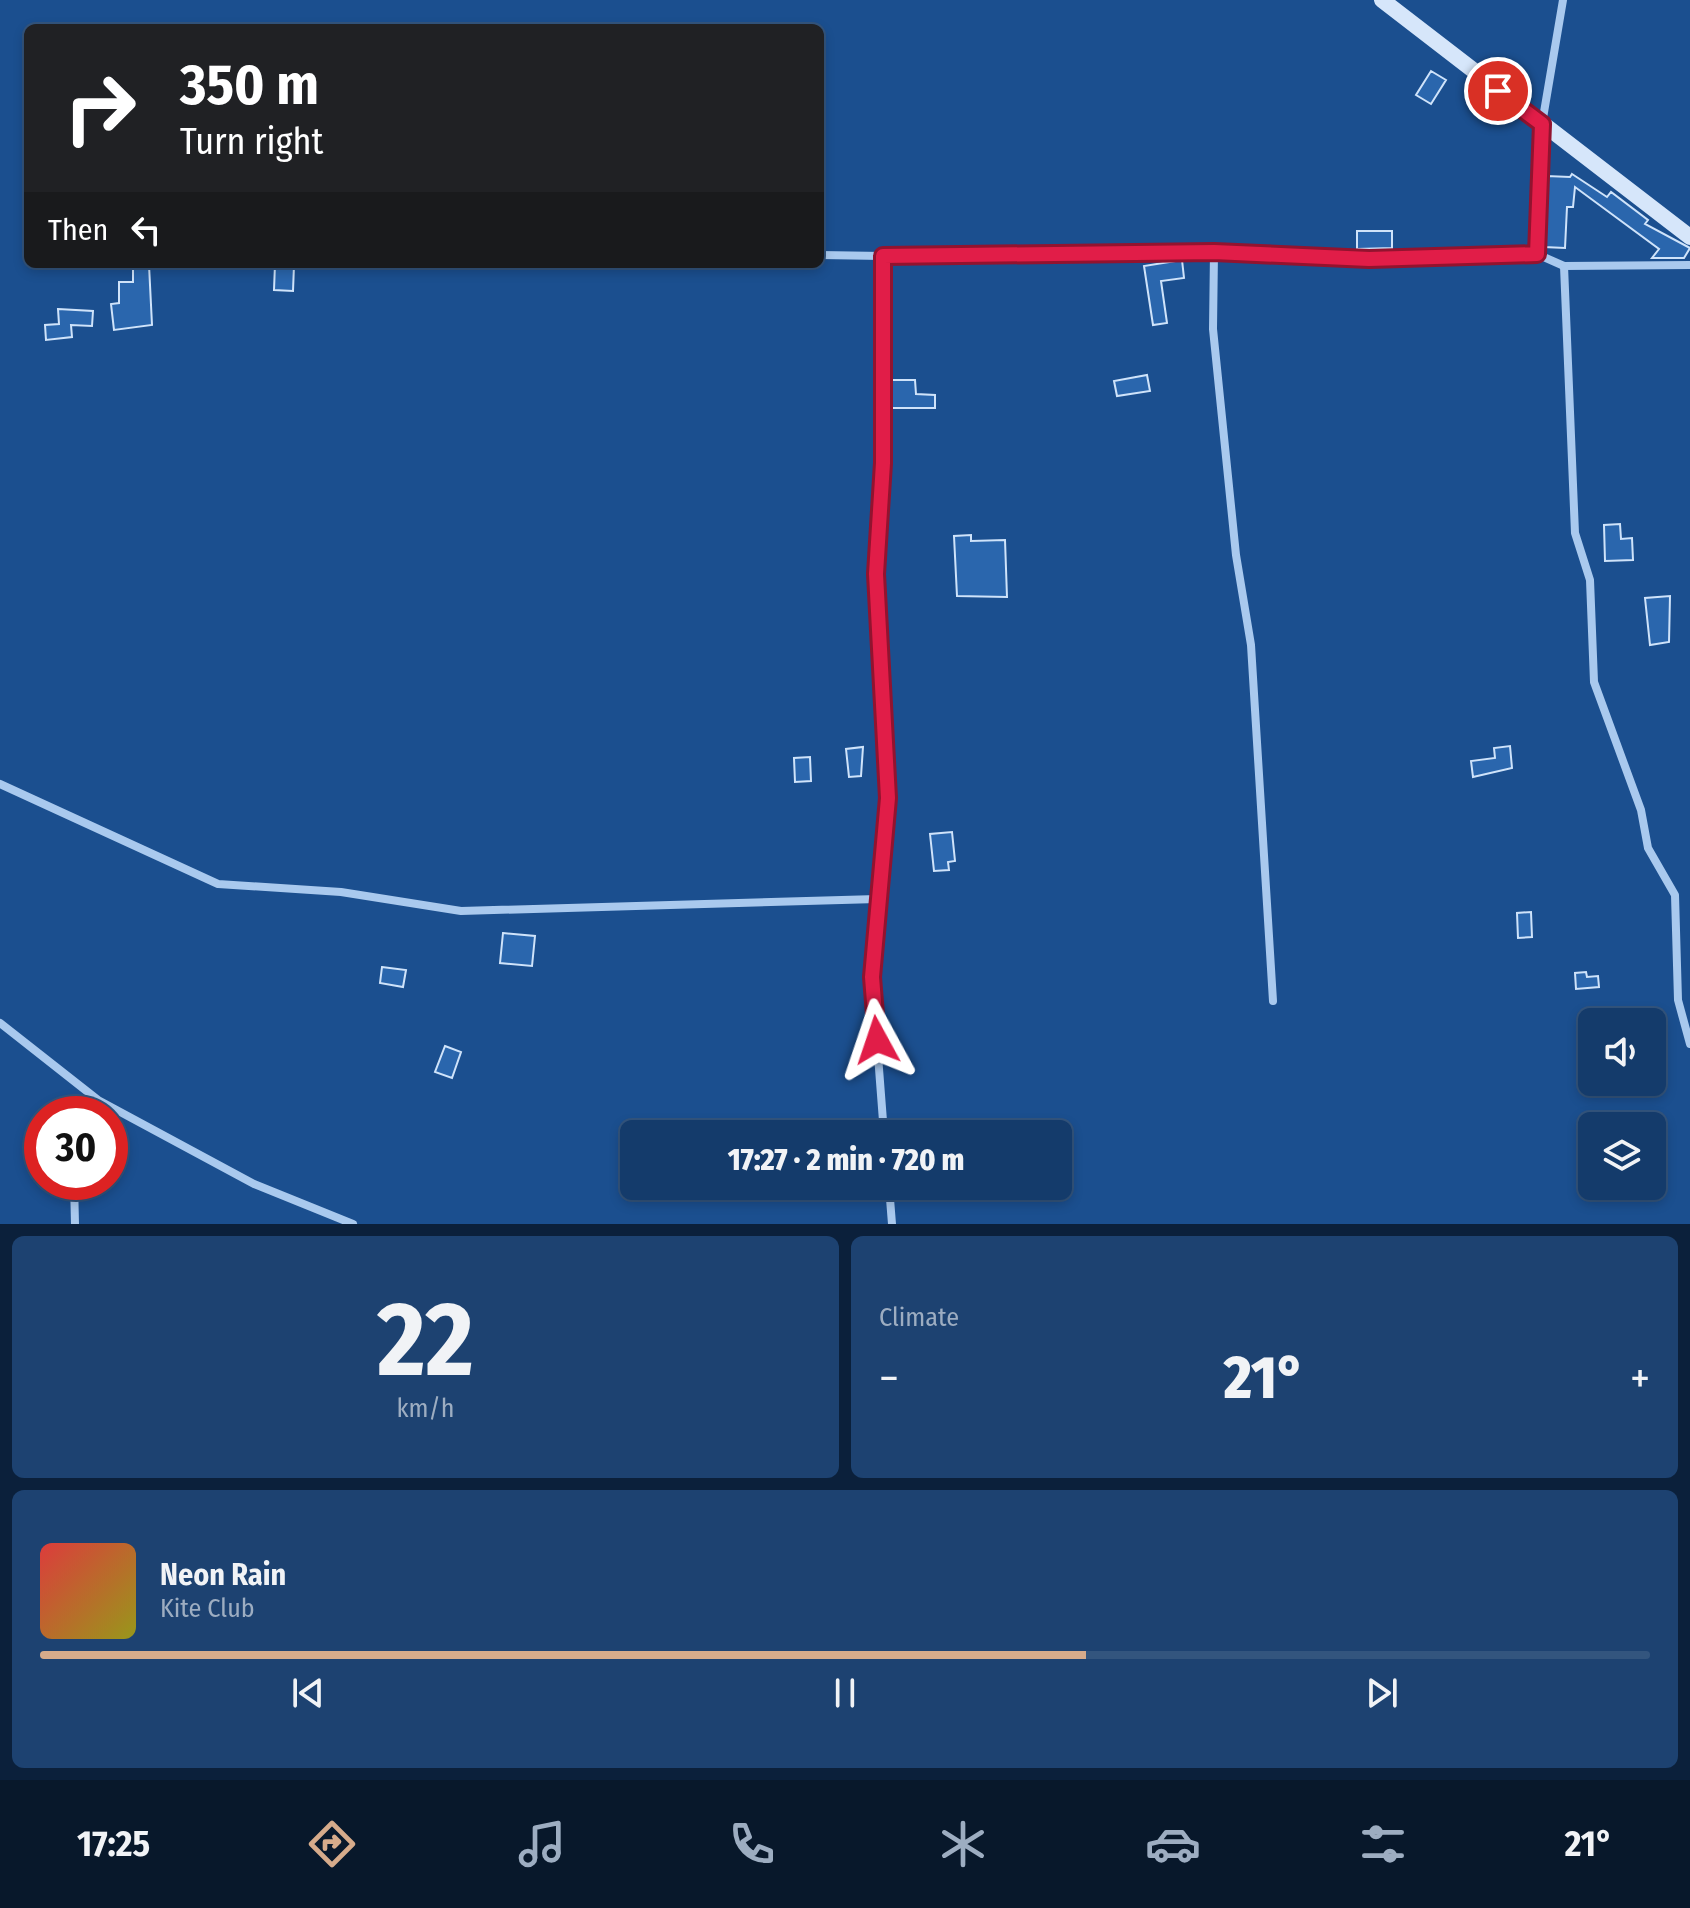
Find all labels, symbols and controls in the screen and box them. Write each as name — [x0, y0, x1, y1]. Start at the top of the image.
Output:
text: 350 m — [180, 52, 319, 119]
icon: right — [48, 56, 152, 160]
pin — [1464, 57, 1532, 125]
icon: arrive — [1476, 69, 1520, 113]
text: Turn right — [180, 120, 323, 164]
icon: left — [124, 208, 168, 252]
text: Then — [48, 212, 108, 248]
position arrow — [835, 998, 919, 1082]
map controls — [1578, 1008, 1666, 1200]
button: sound — [1578, 1008, 1666, 1096]
speed limit sign: 30 — [24, 1096, 128, 1200]
button: layers — [1578, 1112, 1666, 1200]
text: 17:27 · 2 min · 720 m — [728, 1142, 964, 1178]
text: 22 — [377, 1278, 474, 1403]
text: Climate — [879, 1302, 959, 1333]
text: 21° — [1224, 1342, 1305, 1414]
text: − — [879, 1352, 899, 1405]
text: + — [1630, 1352, 1650, 1405]
text: km/h — [397, 1393, 454, 1424]
text: Neon Rain — [160, 1557, 286, 1593]
text: Kite Club — [160, 1593, 255, 1624]
icon: previous — [286, 1671, 330, 1715]
icon: pause — [823, 1671, 867, 1715]
icon: next — [1360, 1671, 1404, 1715]
icon: directions — [304, 1816, 360, 1872]
icon: music — [514, 1816, 570, 1872]
icon: phone — [724, 1816, 780, 1872]
icon: climate — [935, 1816, 991, 1872]
icon: car — [1145, 1816, 1201, 1872]
icon: filters — [1355, 1816, 1411, 1872]
text: 17:25 — [77, 1822, 150, 1866]
text: 21° — [1565, 1822, 1613, 1866]

